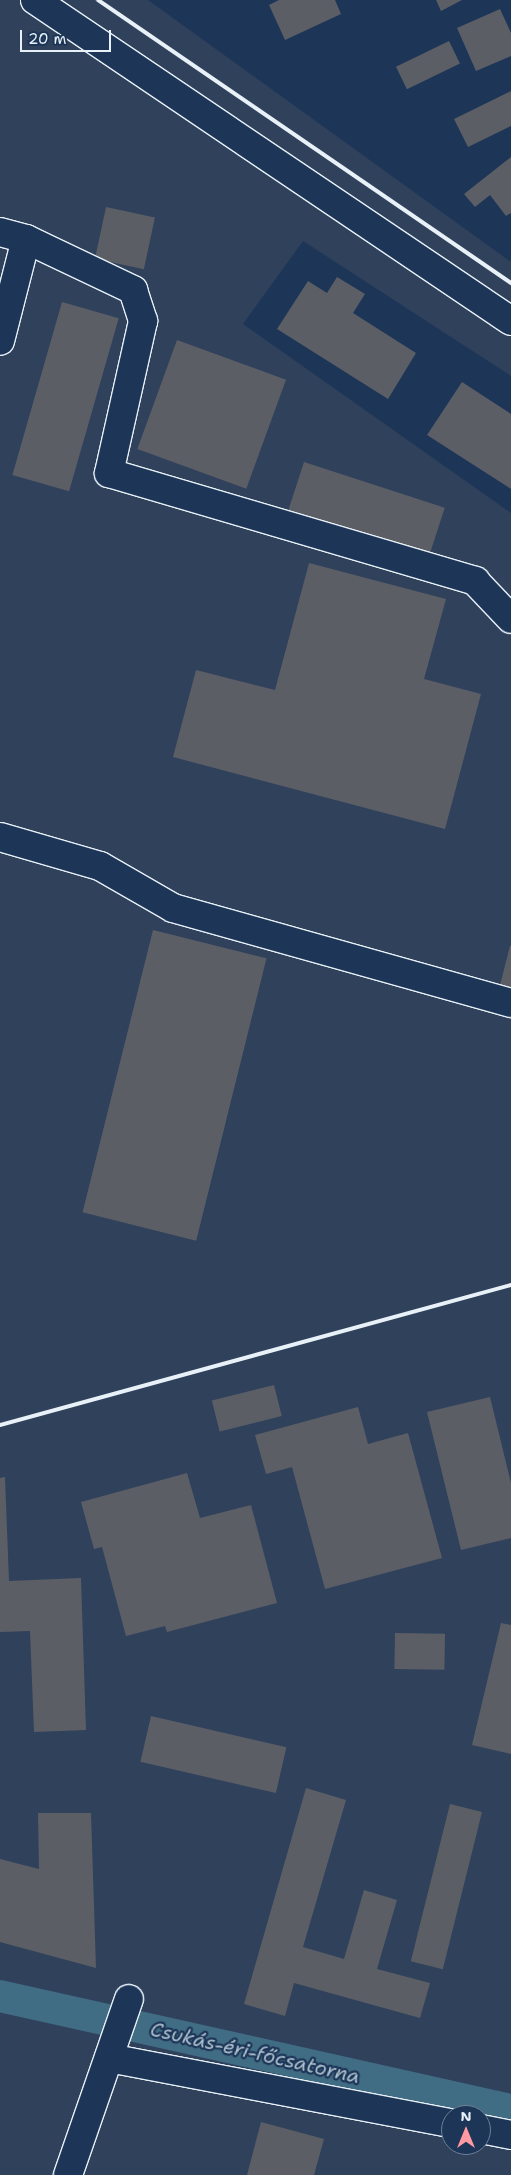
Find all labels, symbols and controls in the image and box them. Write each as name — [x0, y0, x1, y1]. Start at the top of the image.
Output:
scale bar — [22, 20, 114, 52]
text: 20 m — [28, 29, 67, 49]
water label: Csukás-éri-főcsatorna — [148, 2017, 362, 2089]
north arrow — [441, 2105, 491, 2155]
text: N — [460, 2107, 472, 2125]

